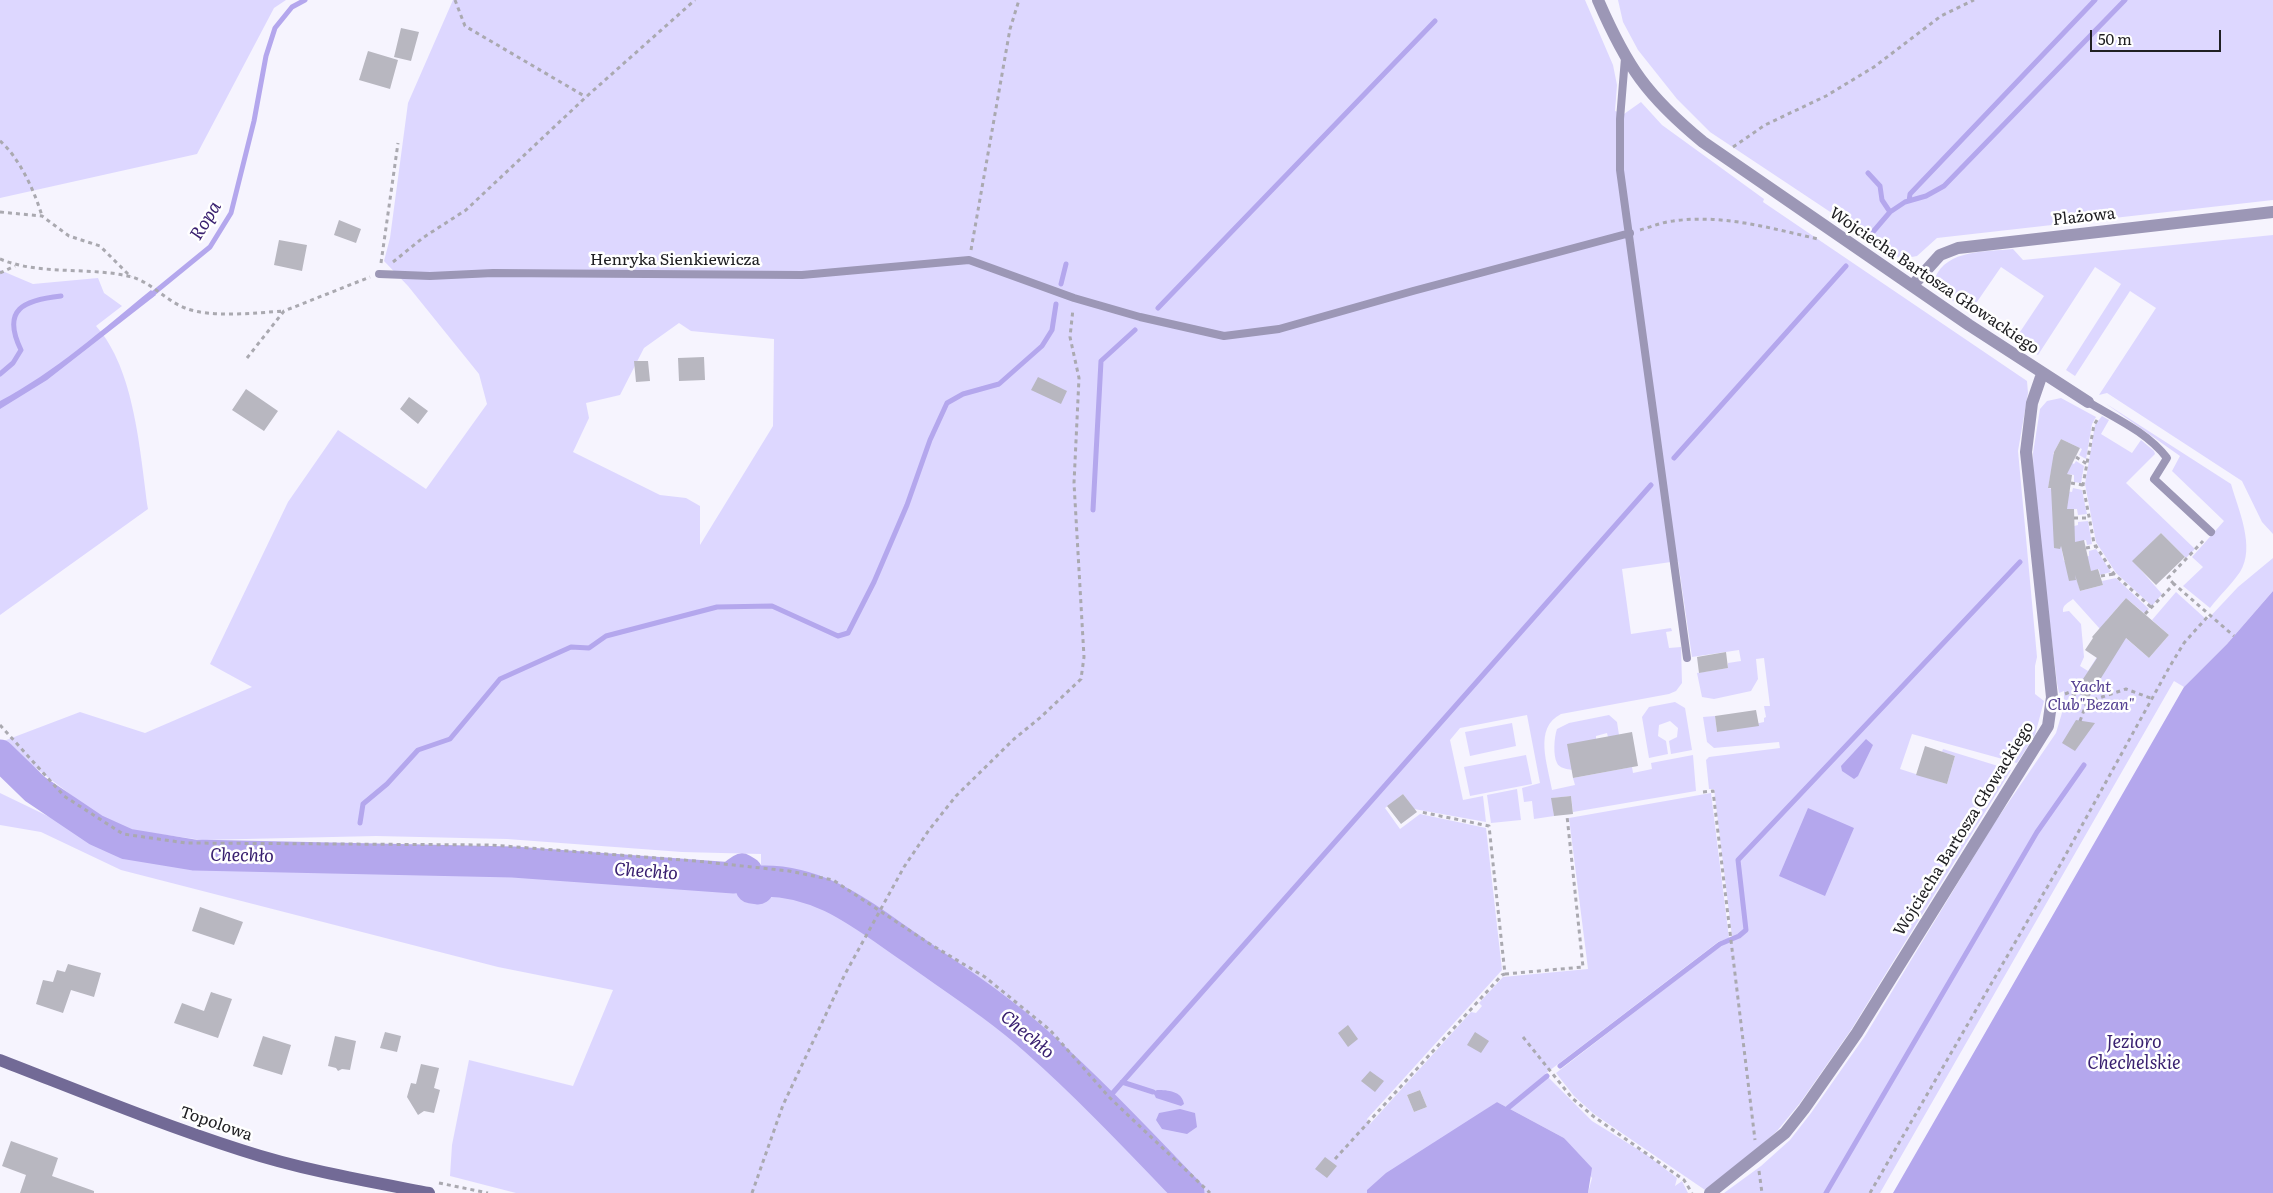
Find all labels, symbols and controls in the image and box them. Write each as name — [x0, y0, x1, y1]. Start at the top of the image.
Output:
scale bar — [2093, 20, 2224, 52]
text: 50 m — [2098, 27, 2132, 50]
water label: Ropa — [186, 198, 226, 244]
street label: Wojciecha Bartosza Głowackiego — [1825, 203, 2043, 359]
street label: Plażowa — [2052, 204, 2116, 230]
street label: Henryka Sienkiewicza — [590, 250, 760, 270]
park label: Yacht Club"Bezan" — [2047, 677, 2135, 715]
street label: Wojciecha Bartosza Głowackiego — [1890, 718, 2038, 940]
water label: Chechło — [210, 845, 274, 867]
water label: Chechło — [613, 859, 679, 885]
water label: Chechło — [996, 1006, 1058, 1064]
water label: Jezioro Chechelskie — [2087, 1032, 2181, 1074]
street label: Topolowa — [177, 1103, 255, 1145]

